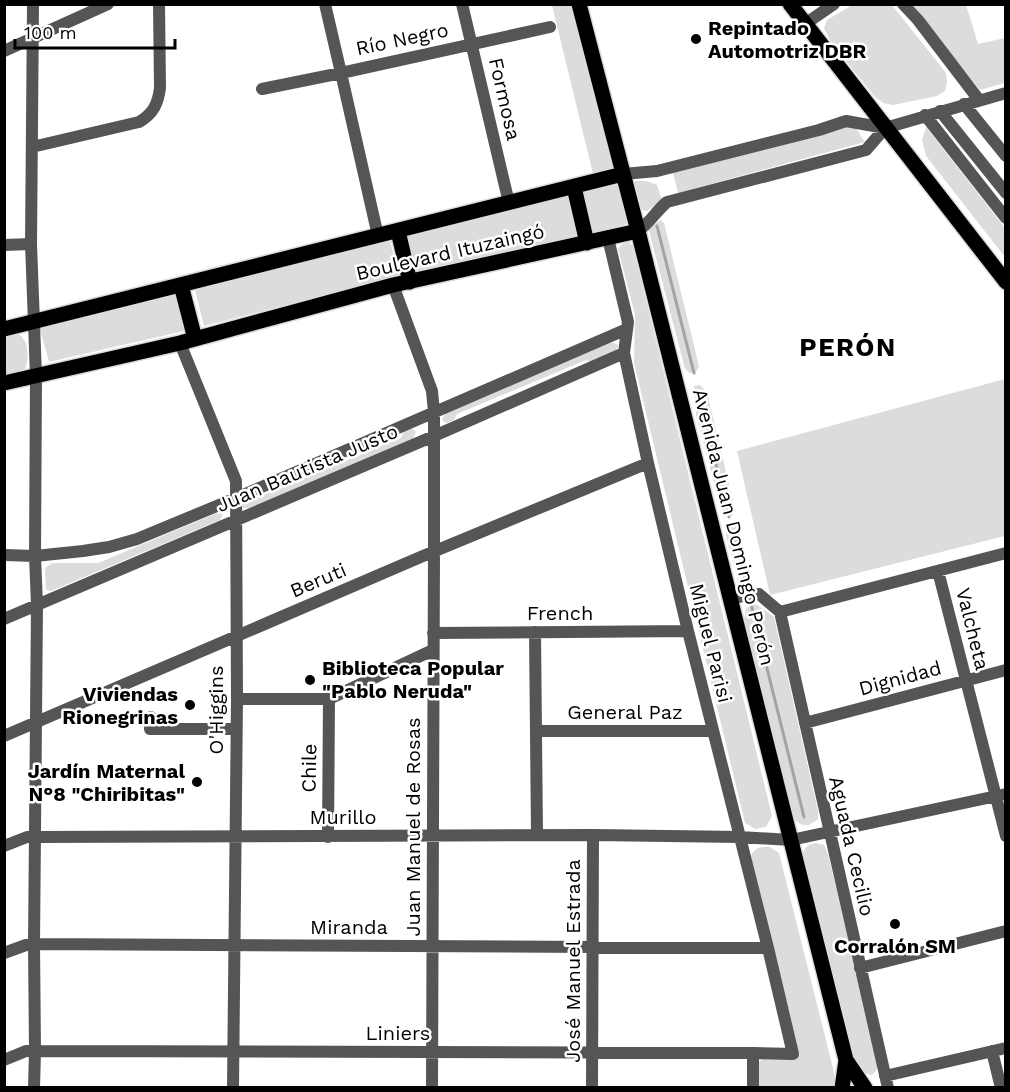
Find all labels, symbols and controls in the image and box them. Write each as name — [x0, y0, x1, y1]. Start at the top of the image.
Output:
scale bar — [15, 12, 176, 50]
place label: Repintado Automotriz DBR — [708, 16, 867, 63]
street label: Río Negro — [354, 18, 450, 60]
text: 100 m — [24, 22, 77, 43]
marker: Repintado Automotriz DBR — [689, 32, 703, 46]
street label: Formosa — [484, 55, 526, 143]
street label: Boulevard Ituzaingó — [354, 219, 546, 285]
district label: PERÓN — [799, 332, 897, 362]
street label: Avenida Juan Domingo Perón — [688, 386, 780, 668]
street label: Juan Bautista Justo — [213, 419, 401, 517]
street label: Beruti — [286, 557, 350, 603]
street label: Miguel Parisi — [685, 581, 737, 705]
street label: Valcheta — [951, 585, 995, 673]
street label: French — [527, 601, 593, 625]
street label: Dignidad — [856, 655, 944, 701]
place label: Biblioteca Popular "Pablo Neruda" — [322, 656, 504, 703]
street label: O'Higgins — [204, 665, 228, 755]
marker: Biblioteca Popular "Pablo Neruda" — [303, 673, 317, 687]
place label: Viviendas Rionegrinas — [62, 682, 178, 729]
marker: Viviendas Rionegrinas — [183, 698, 197, 712]
street label: General Paz — [567, 700, 683, 724]
street label: Juan Manuel de Rosas — [401, 717, 425, 937]
street label: Chile — [297, 743, 321, 793]
place label: Jardín Maternal N°8 "Chiribitas" — [27, 759, 185, 806]
street label: Aguada Cecilio — [824, 774, 880, 918]
marker: Jardín Maternal N°8 "Chiribitas" — [190, 775, 204, 789]
street label: Murillo — [310, 805, 376, 829]
street label: José Manuel Estrada — [561, 859, 585, 1063]
street label: Miranda — [310, 915, 388, 939]
marker: Corralón SM — [888, 917, 902, 931]
place label: Corralón SM — [834, 934, 956, 958]
street label: Liniers — [366, 1021, 430, 1045]

